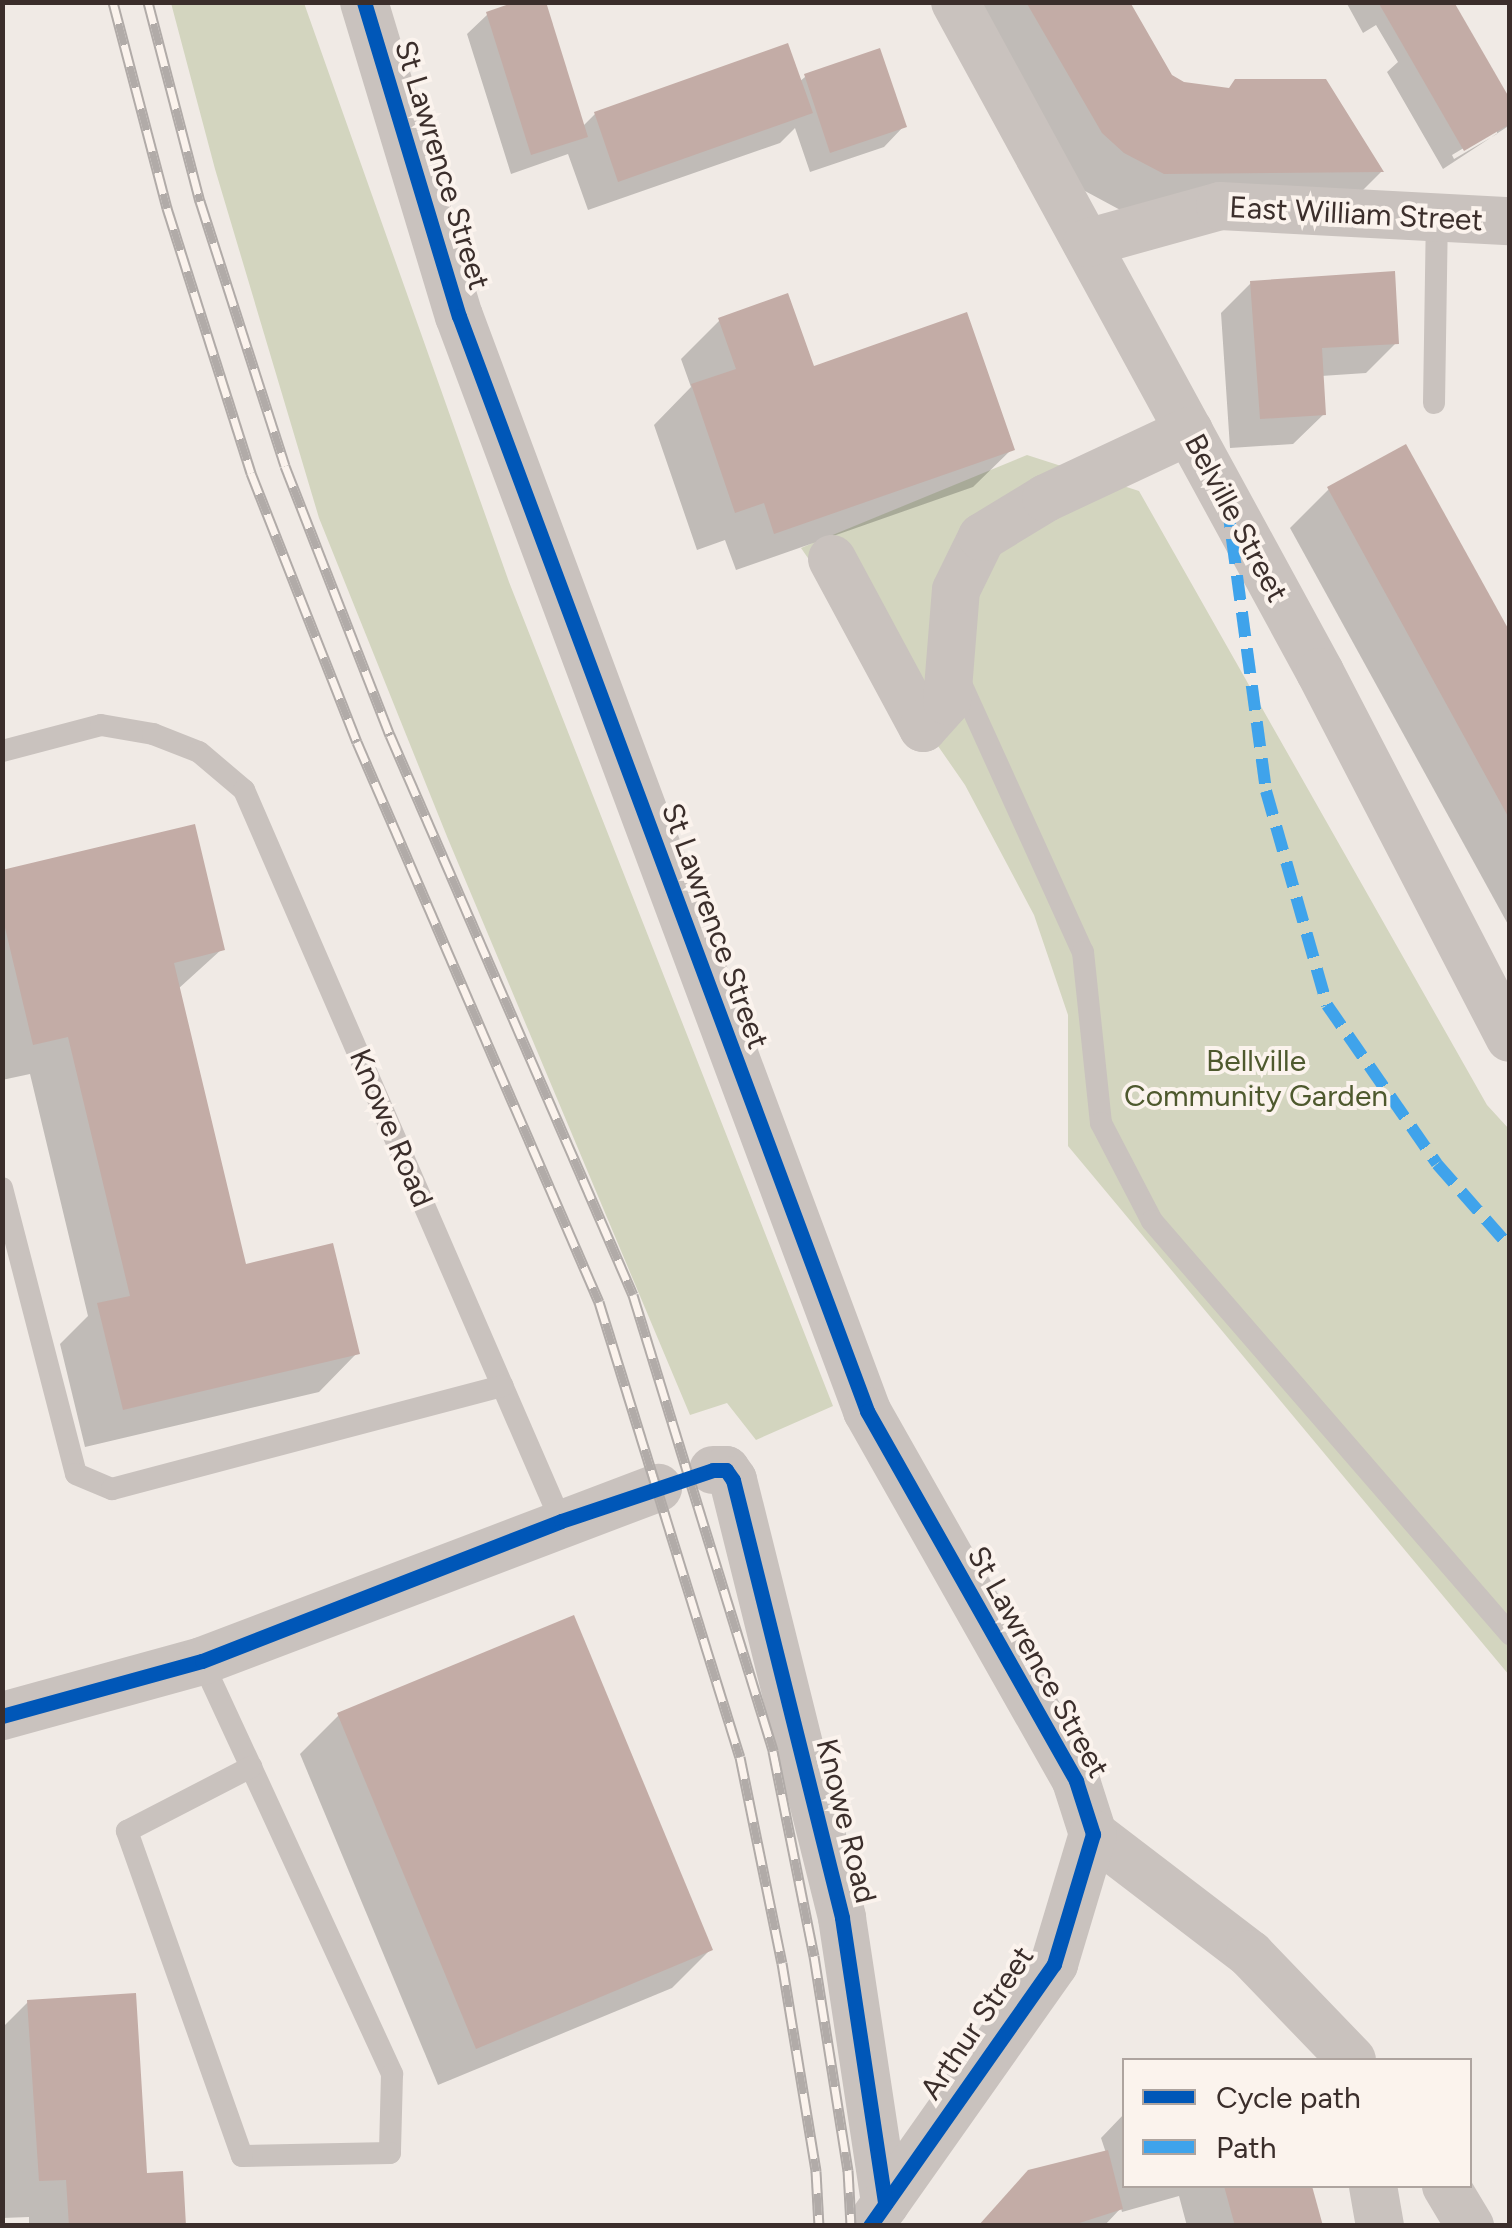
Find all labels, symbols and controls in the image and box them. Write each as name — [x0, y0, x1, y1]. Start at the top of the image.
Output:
street label: St Lawrence Street — [387, 36, 497, 294]
street label: East William Street — [1228, 189, 1484, 239]
street label: Belville Street — [1177, 428, 1295, 608]
street label: St Lawrence Street — [654, 798, 776, 1054]
park label: Bellville Community Garden — [1124, 1043, 1388, 1114]
street label: Knowe Road — [342, 1044, 440, 1212]
street label: St Lawrence Street — [960, 1540, 1116, 1784]
street label: Knowe Road — [808, 1735, 884, 1907]
street label: Arthur Street — [913, 1940, 1041, 2106]
legend — [1122, 2058, 1472, 2188]
text: Cycle path — [1216, 2079, 1361, 2116]
text: Path — [1216, 2129, 1276, 2166]

